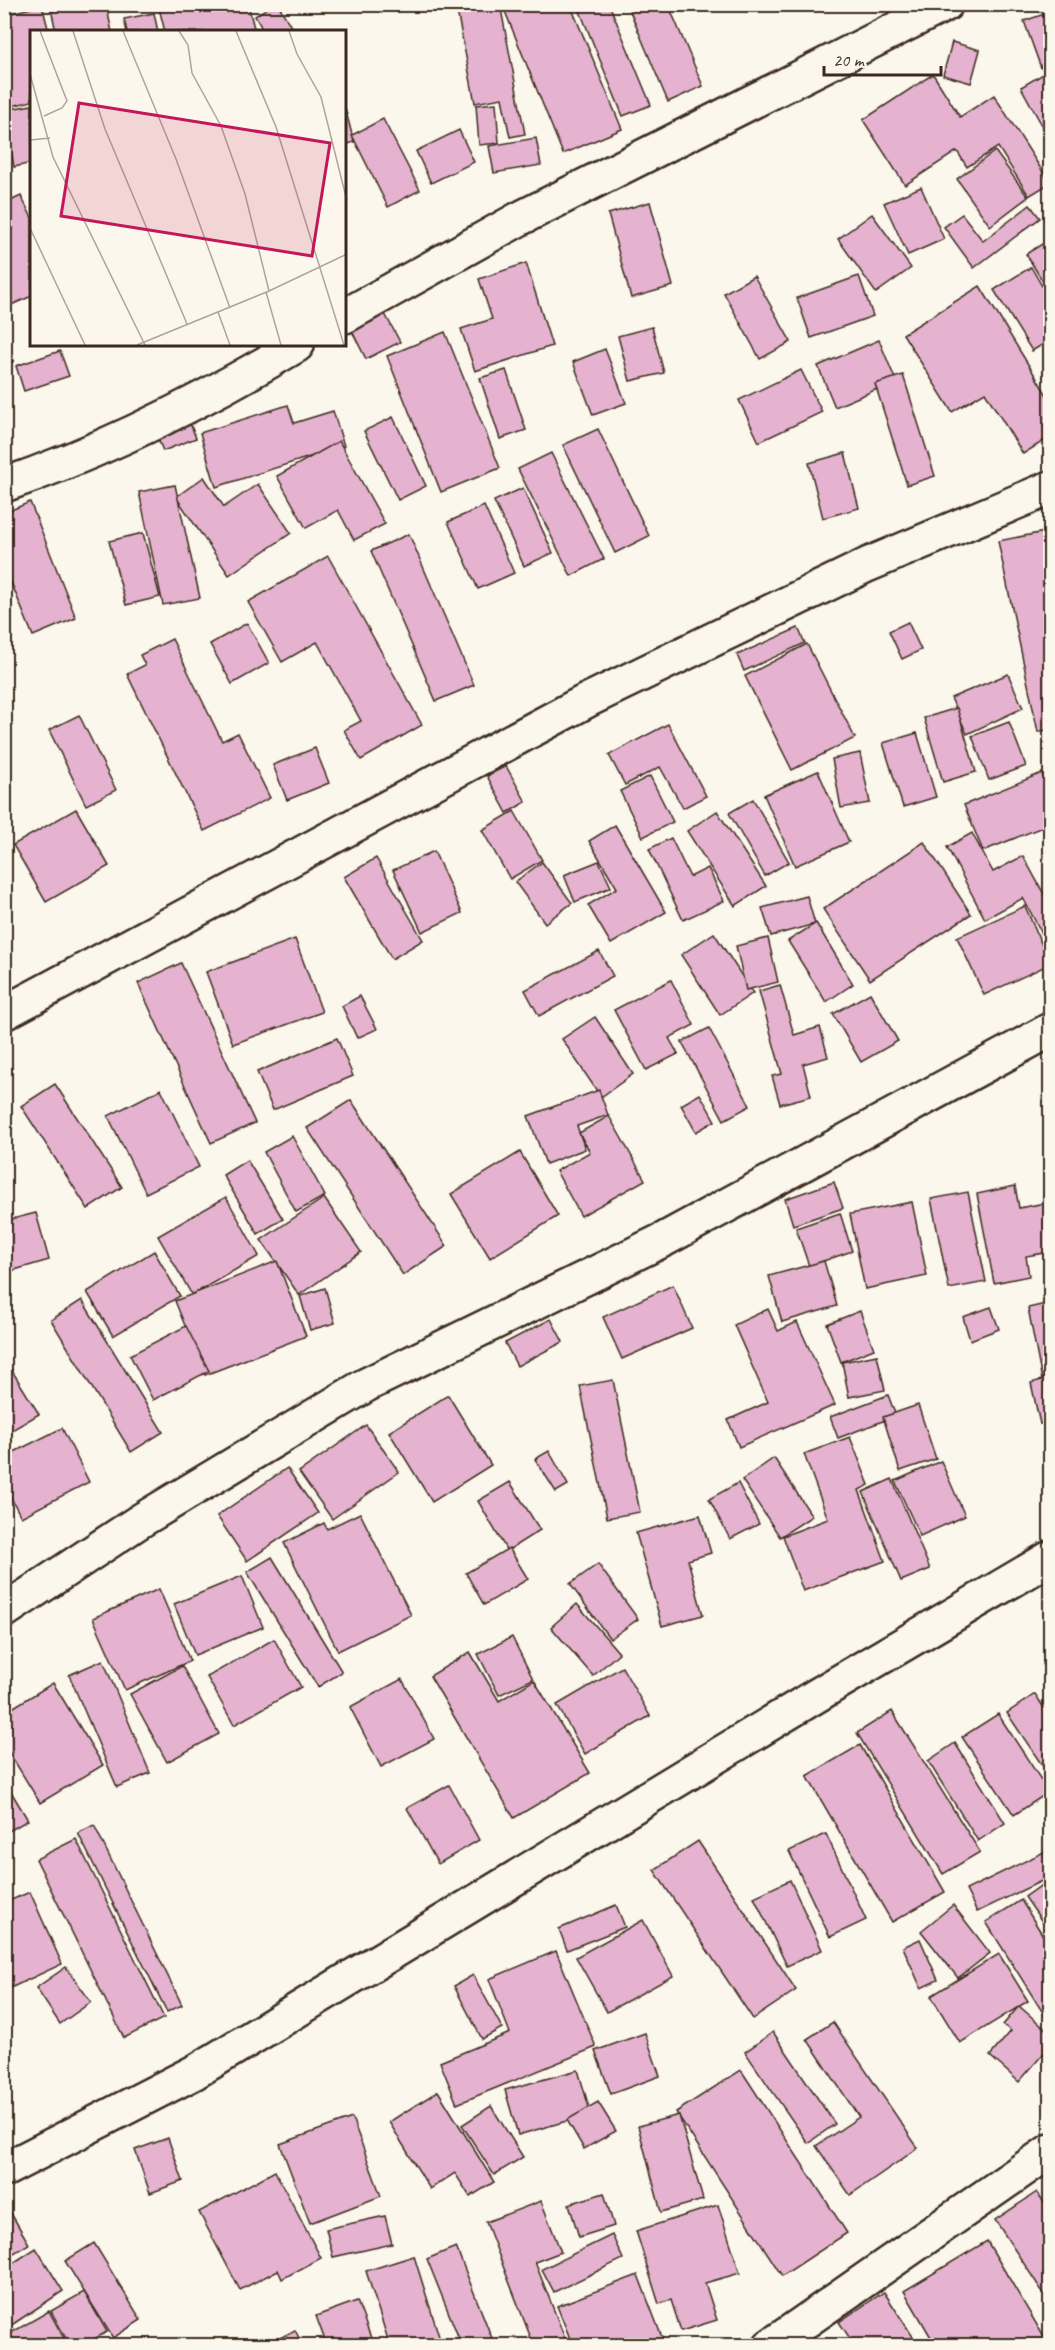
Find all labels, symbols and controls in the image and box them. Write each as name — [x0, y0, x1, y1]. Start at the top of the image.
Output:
inset map — [30, 30, 346, 346]
scale bar — [824, 39, 941, 77]
text: 20 m — [833, 49, 866, 71]

